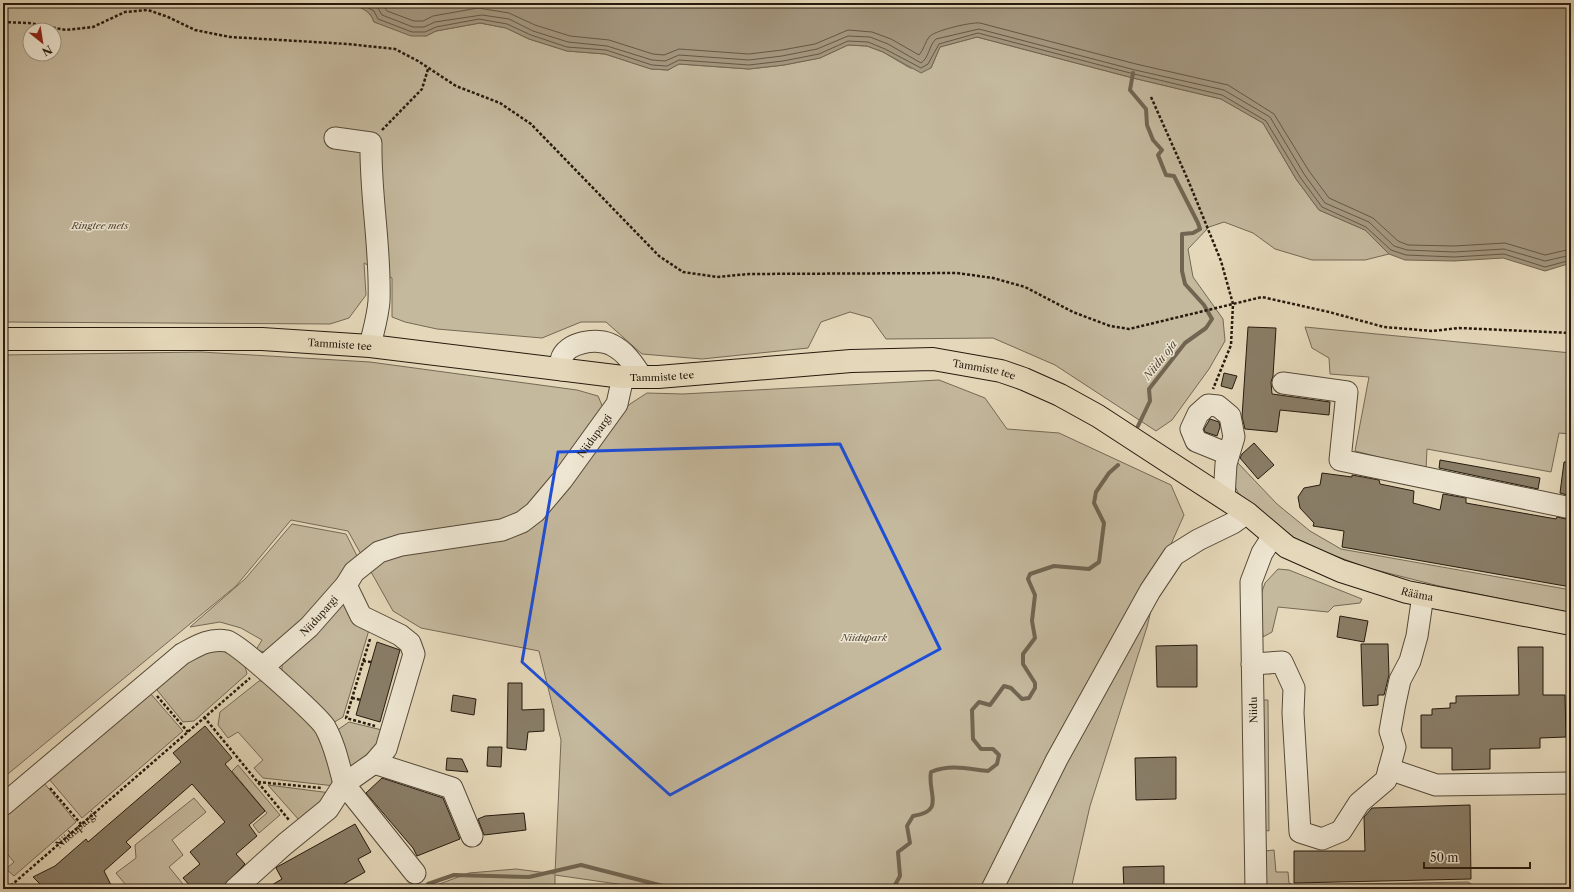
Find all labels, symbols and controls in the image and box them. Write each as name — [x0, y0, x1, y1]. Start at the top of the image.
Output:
north arrow — [22, 22, 62, 62]
text: N — [39, 42, 55, 59]
park label: Ringtee mets — [70, 219, 129, 232]
street label: Tammiste tee — [307, 336, 373, 353]
water label: Niidu oja — [1140, 337, 1180, 383]
street label: Tammiste tee — [951, 357, 1018, 383]
street label: Tammiste tee — [630, 368, 695, 384]
street label: Niidupargi — [574, 412, 615, 460]
street label: Rääma — [1399, 584, 1435, 604]
street label: Niidupargi — [297, 593, 341, 639]
park label: Niidupark — [840, 631, 888, 644]
street label: Niidu — [1247, 697, 1260, 723]
street label: Niidupargi — [53, 808, 99, 851]
scale bar — [1424, 844, 1530, 870]
text: 50 m — [1430, 850, 1459, 865]

